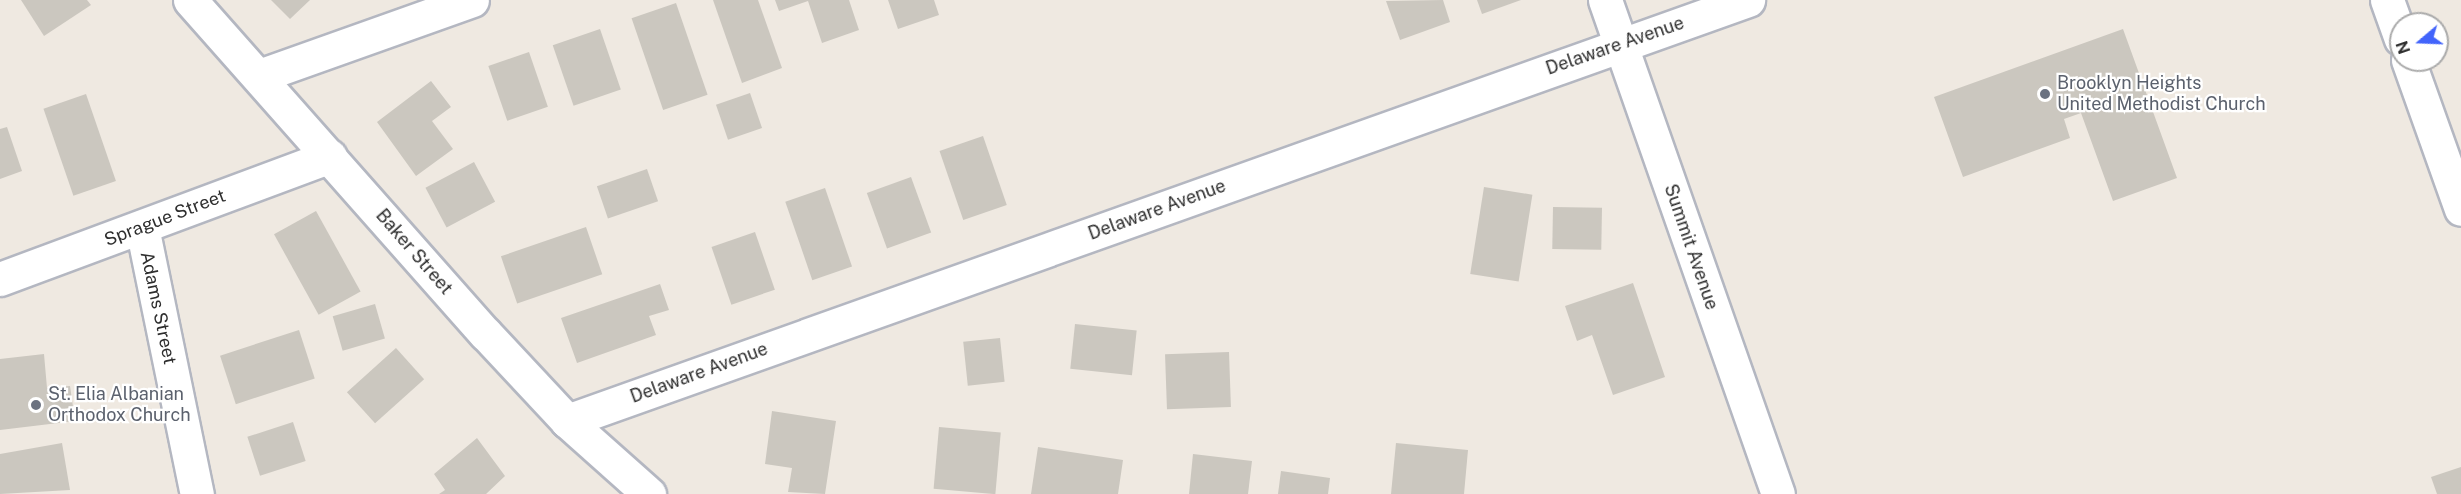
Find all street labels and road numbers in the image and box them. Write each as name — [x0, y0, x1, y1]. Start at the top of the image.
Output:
street label: Delaware Avenue — [1543, 12, 1687, 80]
street label: Delaware Avenue — [1085, 175, 1229, 245]
street label: Summit Avenue — [1659, 181, 1723, 313]
street label: Sprague Street — [101, 185, 229, 251]
street label: Baker Street — [371, 205, 457, 299]
street label: Adams Street — [136, 250, 180, 366]
street label: Delaware Avenue — [627, 338, 771, 408]

